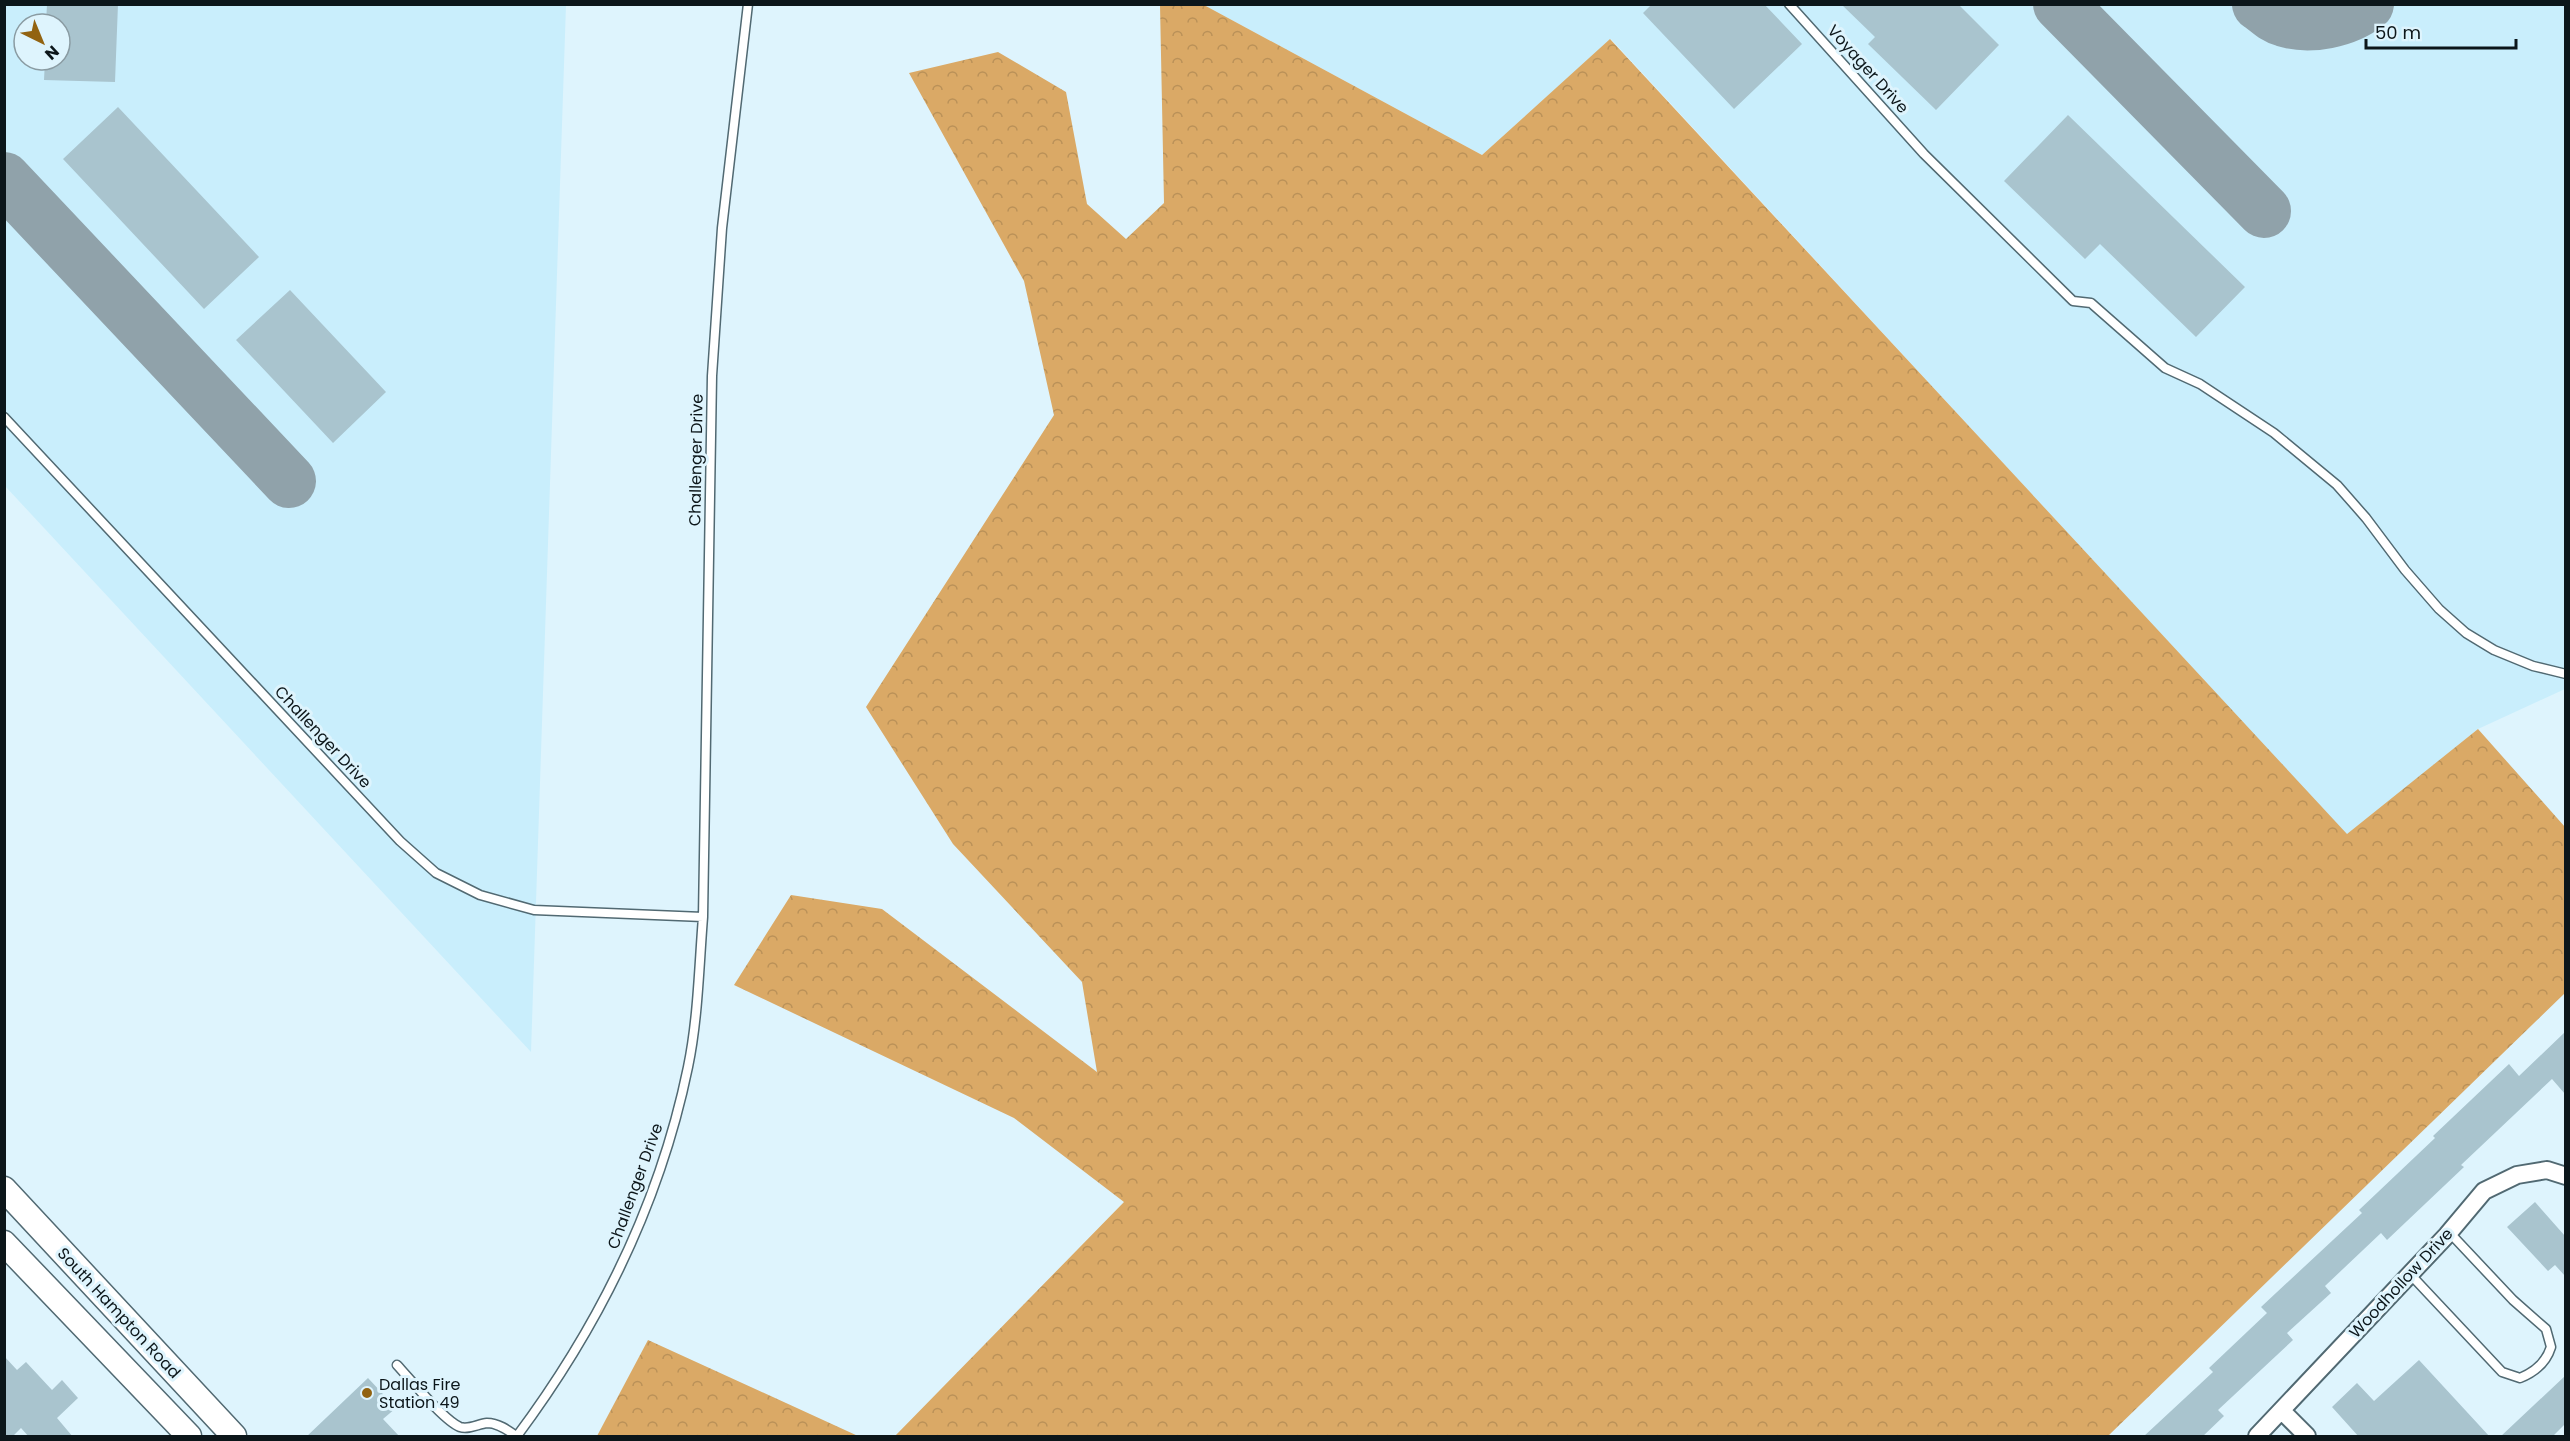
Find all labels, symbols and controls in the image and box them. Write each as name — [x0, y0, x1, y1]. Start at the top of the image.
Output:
north arrow — [12, 12, 72, 72]
scale bar — [2366, 12, 2516, 50]
street label: Voyager Drive — [1822, 20, 1914, 118]
text: 50 m — [2375, 20, 2421, 45]
text: N — [40, 40, 64, 65]
street label: Challenger Drive — [683, 393, 709, 526]
street label: Challenger Drive — [269, 681, 377, 793]
street label: Challenger Drive — [602, 1120, 668, 1252]
street label: Woodhollow Drive — [2344, 1223, 2458, 1343]
street label: South Hampton Road — [52, 1242, 186, 1384]
place label: Dallas Fire Station 49 — [379, 1373, 460, 1414]
marker: Dallas Fire Station 49 — [360, 1386, 374, 1400]

